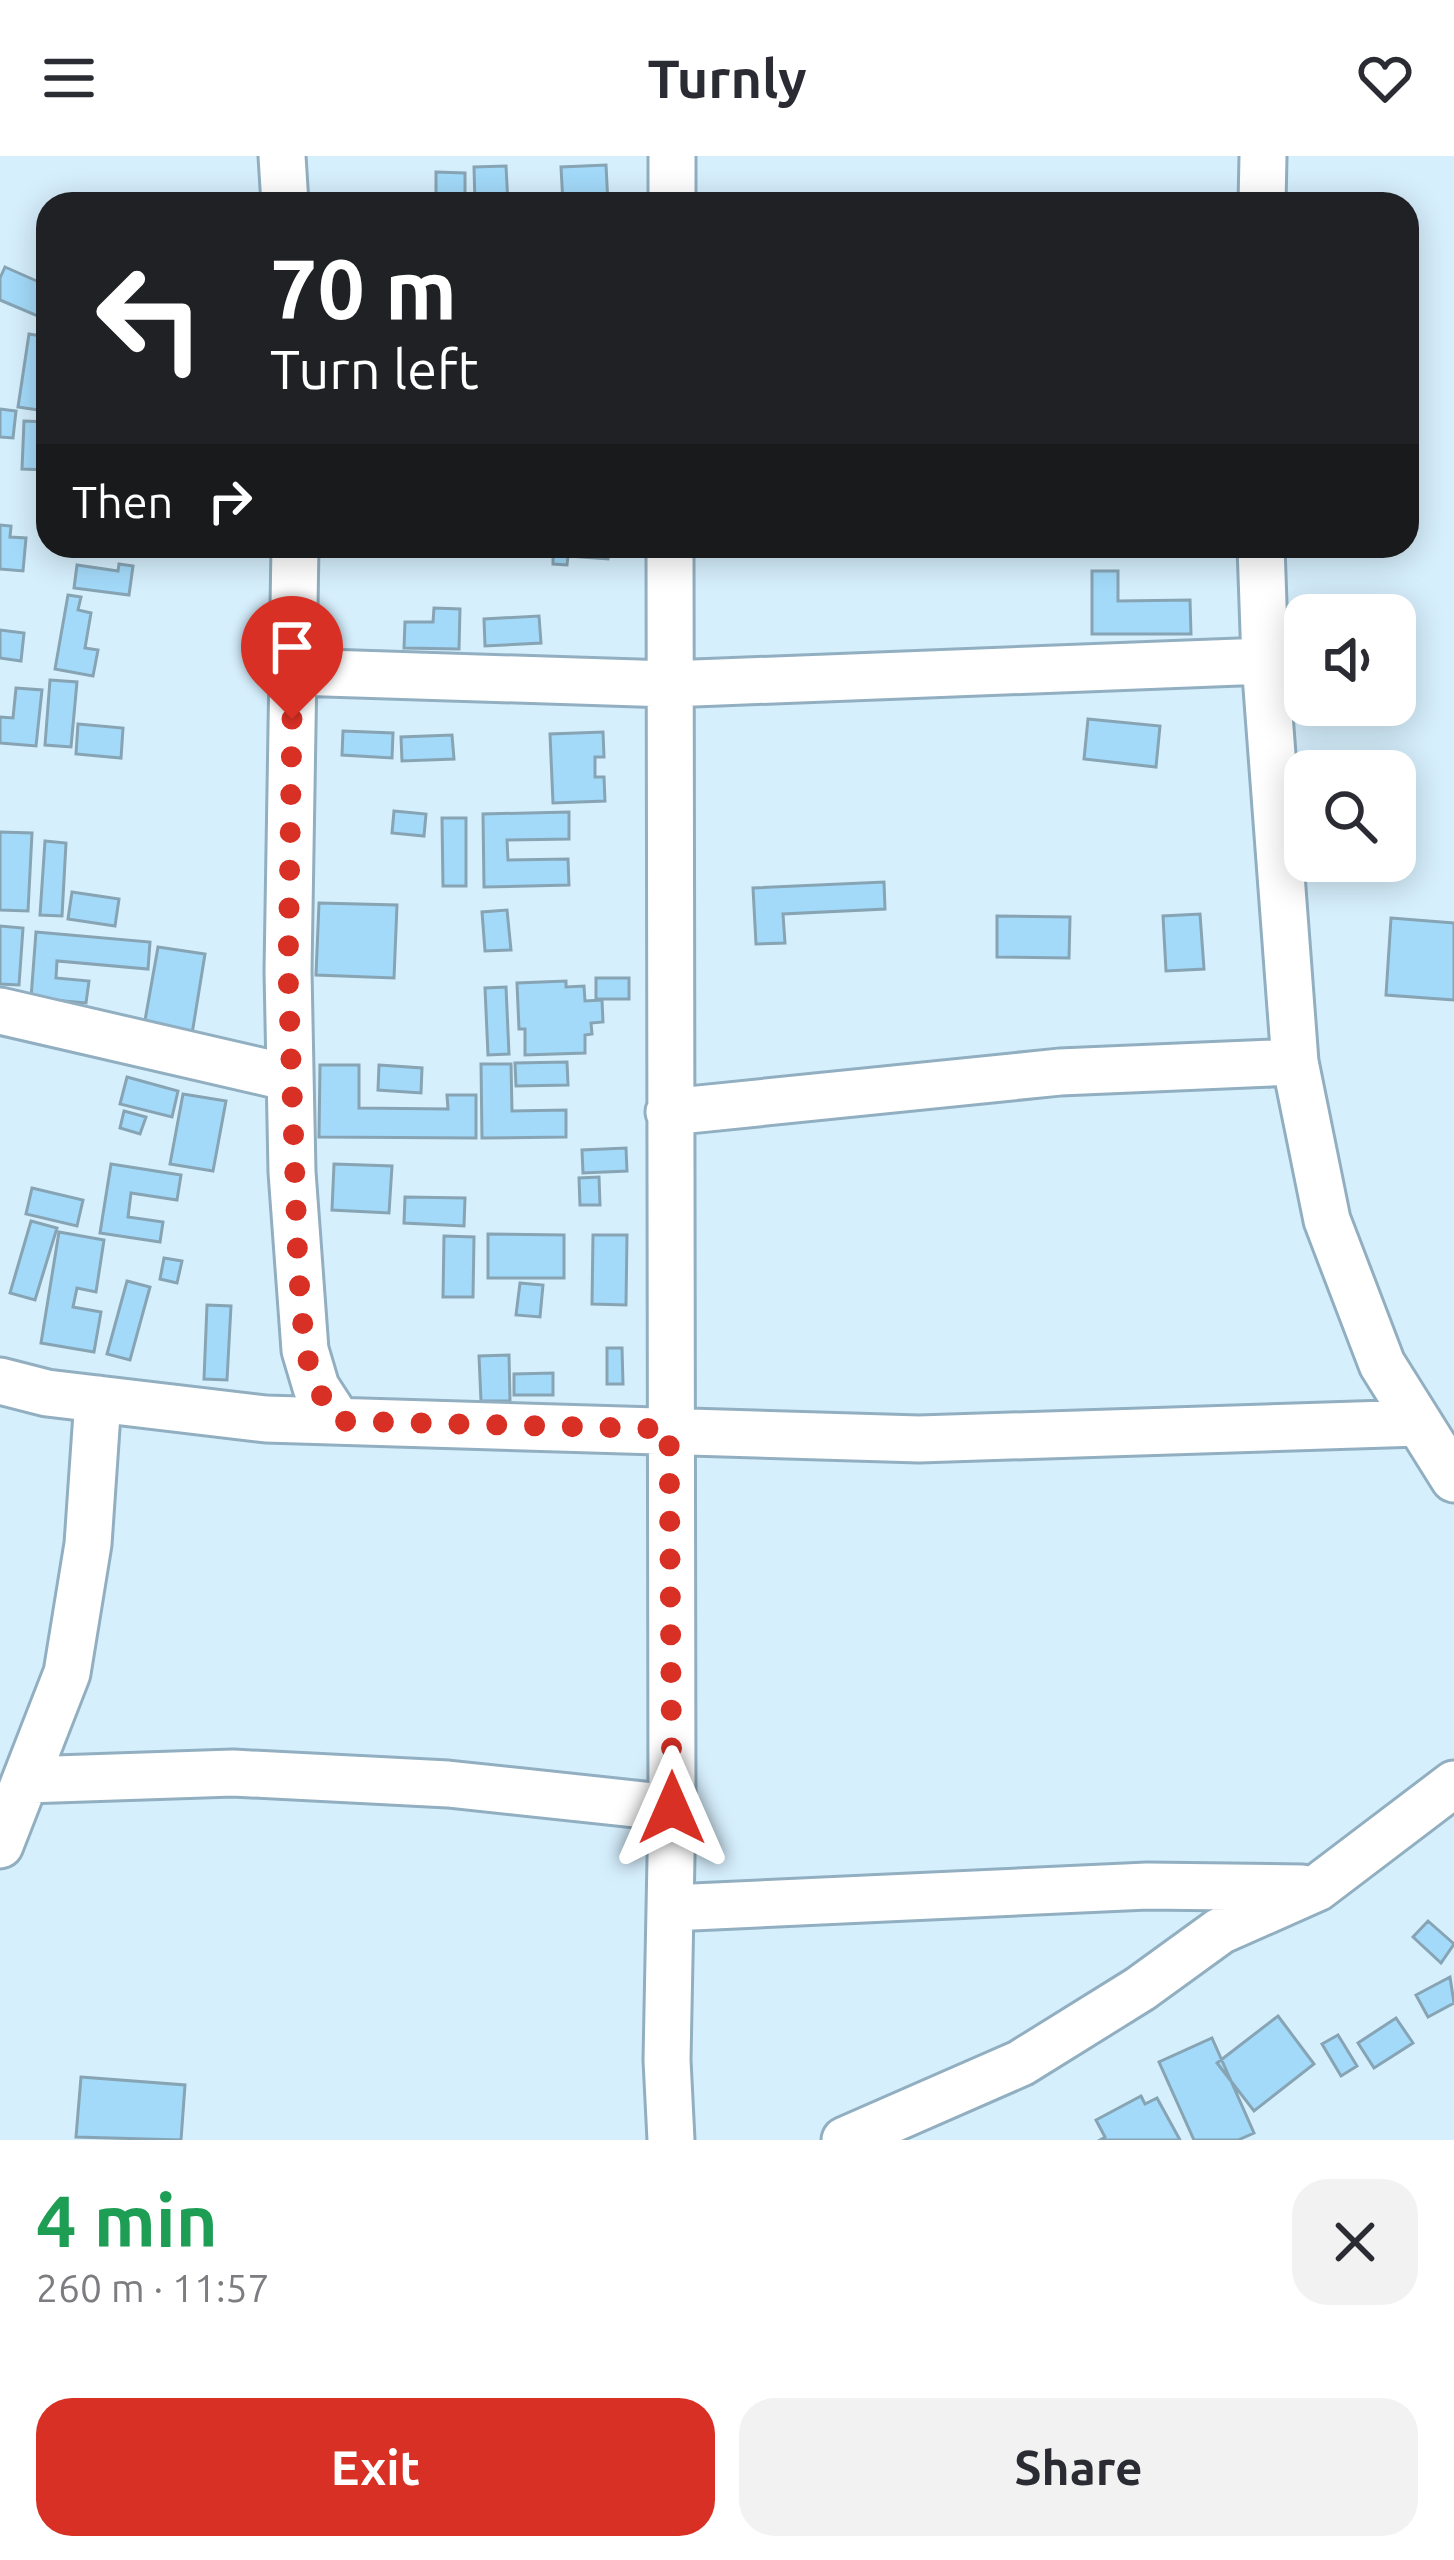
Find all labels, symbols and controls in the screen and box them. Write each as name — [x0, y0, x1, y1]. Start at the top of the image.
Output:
icon: menu — [36, 45, 102, 111]
icon: heart — [1352, 45, 1418, 111]
text: Turnly — [647, 48, 807, 108]
icon: left — [72, 240, 228, 396]
text: 70 m — [270, 241, 457, 335]
text: Turn left — [270, 339, 479, 399]
icon: right — [197, 468, 263, 534]
text: Then — [72, 476, 173, 527]
map controls — [1284, 594, 1416, 882]
button: sound — [1284, 594, 1416, 726]
pin — [241, 596, 343, 719]
icon: arrive — [259, 614, 325, 680]
button: search — [1284, 750, 1416, 882]
position arrow — [609, 1745, 735, 1871]
button: close — [1292, 2179, 1418, 2305]
text: 4 min — [36, 2180, 218, 2261]
text: 260 m · 11:57 — [36, 2266, 270, 2309]
button: Exit — [36, 2398, 715, 2536]
button: Share — [739, 2398, 1418, 2536]

